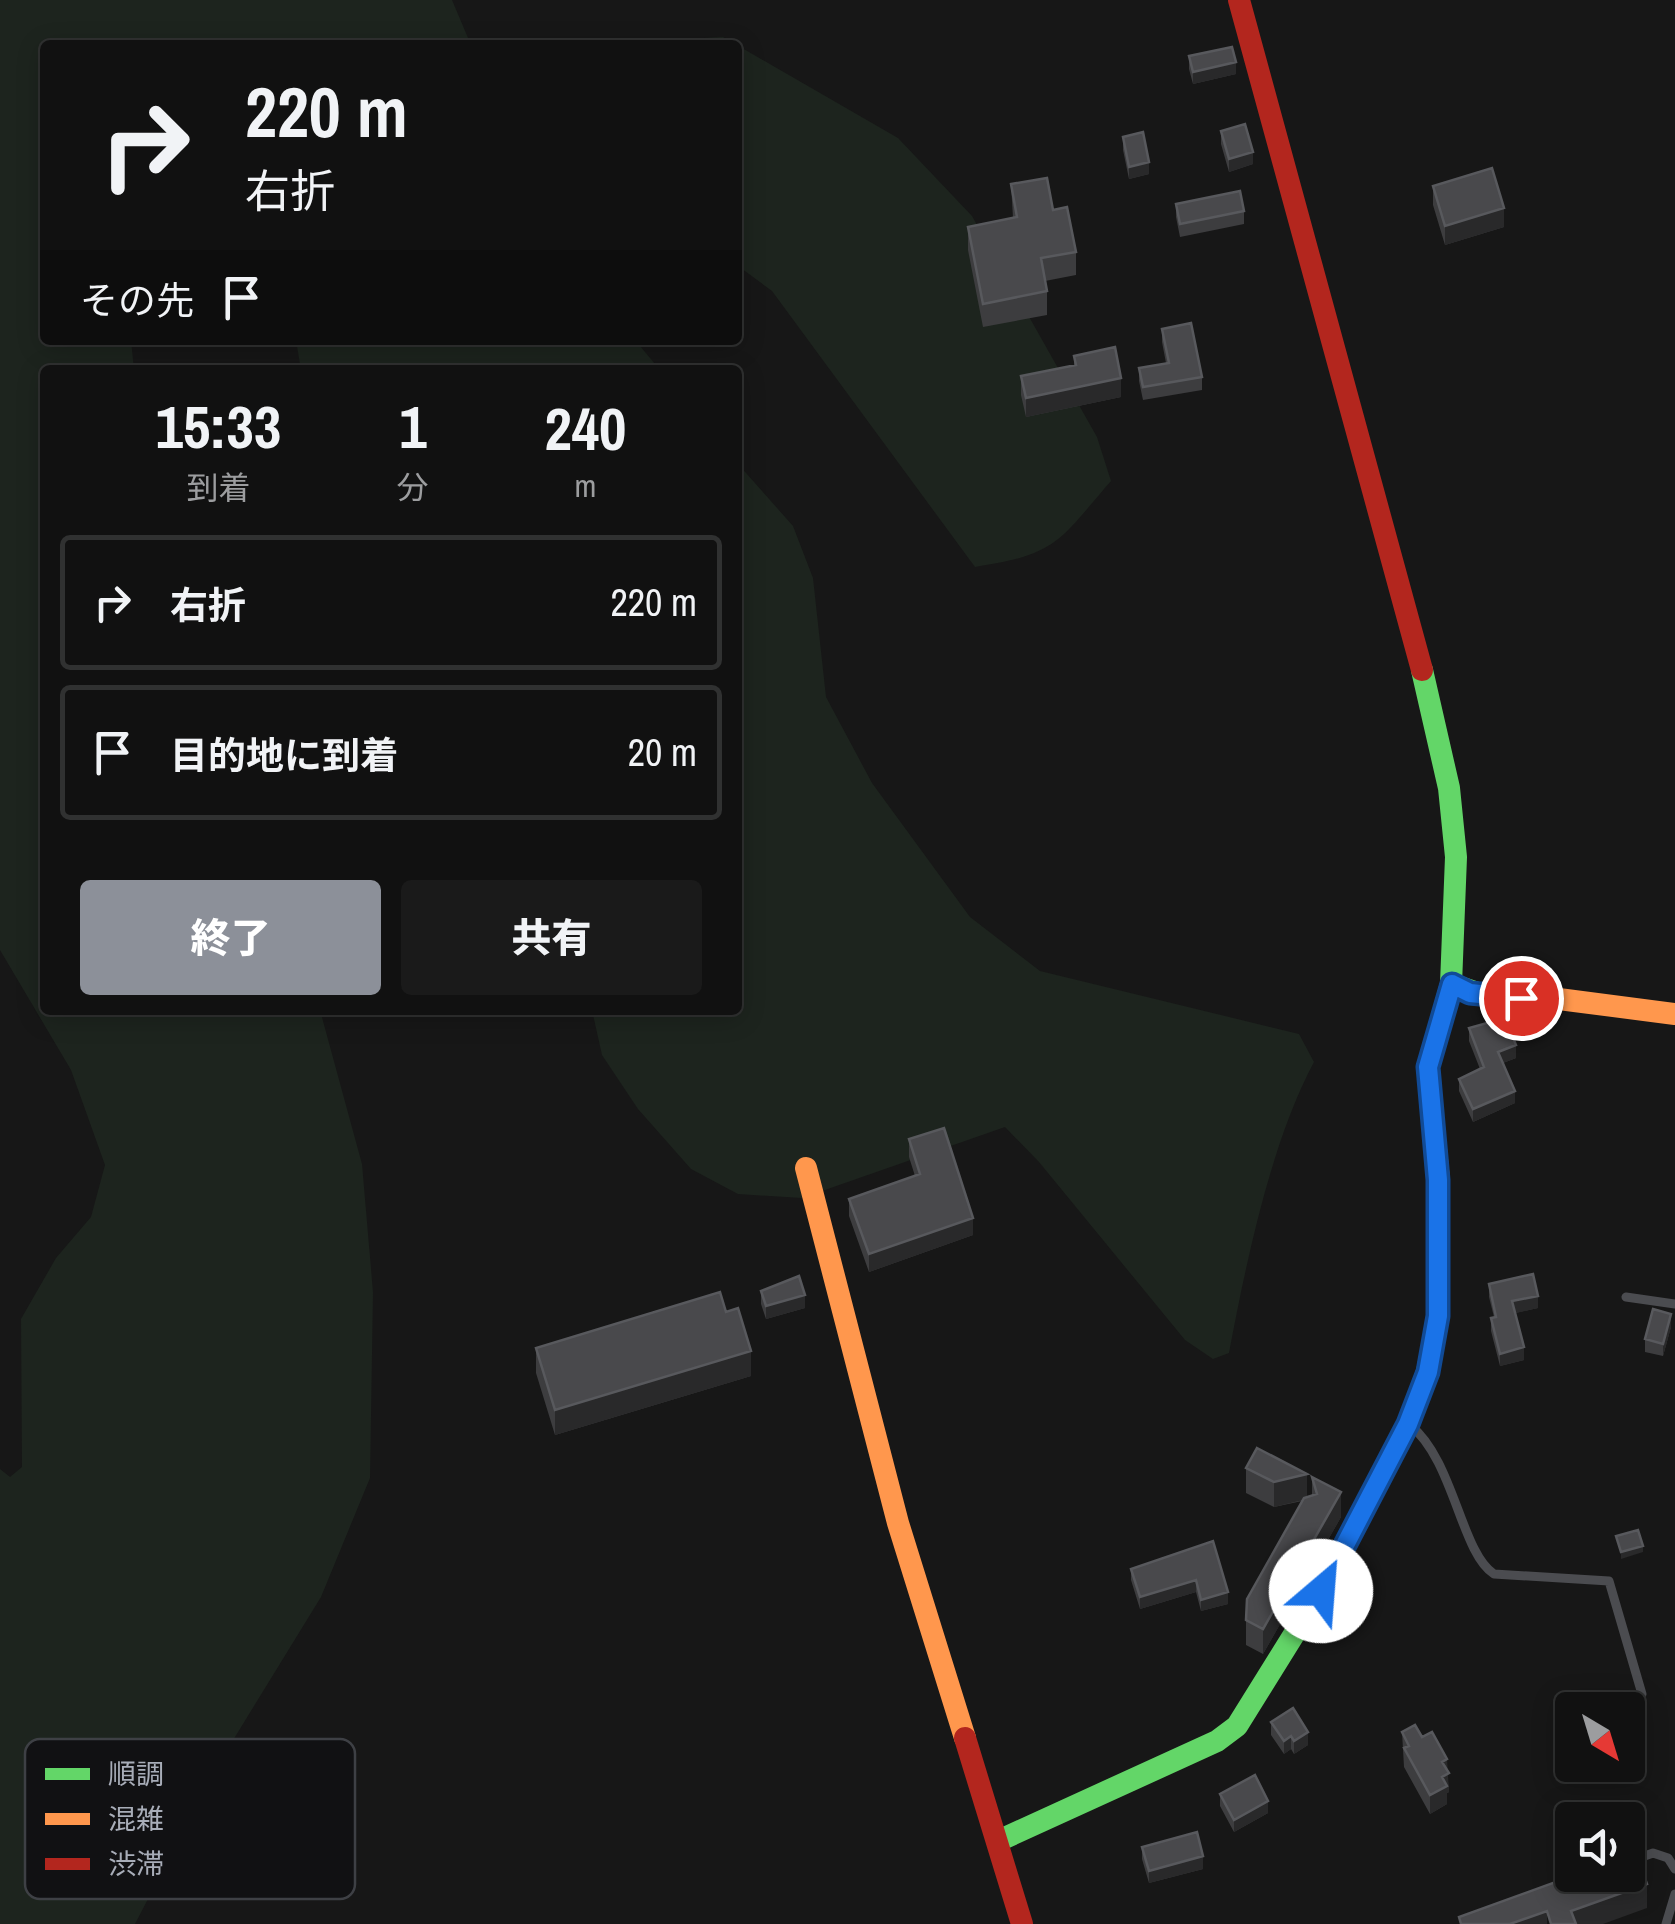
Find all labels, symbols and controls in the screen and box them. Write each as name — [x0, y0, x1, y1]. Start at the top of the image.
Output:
text: 220 m — [245, 65, 408, 159]
icon: right — [80, 80, 210, 210]
text: 右折 — [245, 160, 335, 221]
icon: arrive — [214, 270, 269, 325]
text: その先 — [80, 275, 194, 326]
text: 15:33 — [156, 386, 281, 467]
text: 1 — [399, 386, 427, 467]
text: 240 — [544, 388, 626, 469]
text: m — [575, 464, 596, 507]
text: 到着 — [186, 466, 250, 509]
text: 分 — [397, 466, 429, 509]
icon: right — [85, 575, 140, 630]
text: 220 m — [610, 577, 697, 628]
text: 右折 — [170, 580, 246, 631]
icon: arrive — [85, 725, 140, 780]
text: 20 m — [628, 727, 697, 778]
text: 目的地に到着 — [170, 730, 398, 781]
button: 終了 — [80, 880, 381, 995]
button: 共有 — [401, 880, 702, 995]
pin — [1479, 956, 1564, 1041]
icon: arrive — [1494, 971, 1549, 1026]
position arrow — [1269, 1539, 1373, 1643]
north arrow — [1555, 1692, 1645, 1782]
map controls — [1555, 1692, 1645, 1892]
legend — [25, 1739, 355, 1899]
text: 順調 — [108, 1755, 164, 1793]
text: 混雑 — [108, 1800, 164, 1838]
button: sound — [1555, 1802, 1645, 1892]
text: 渋滞 — [108, 1845, 164, 1883]

